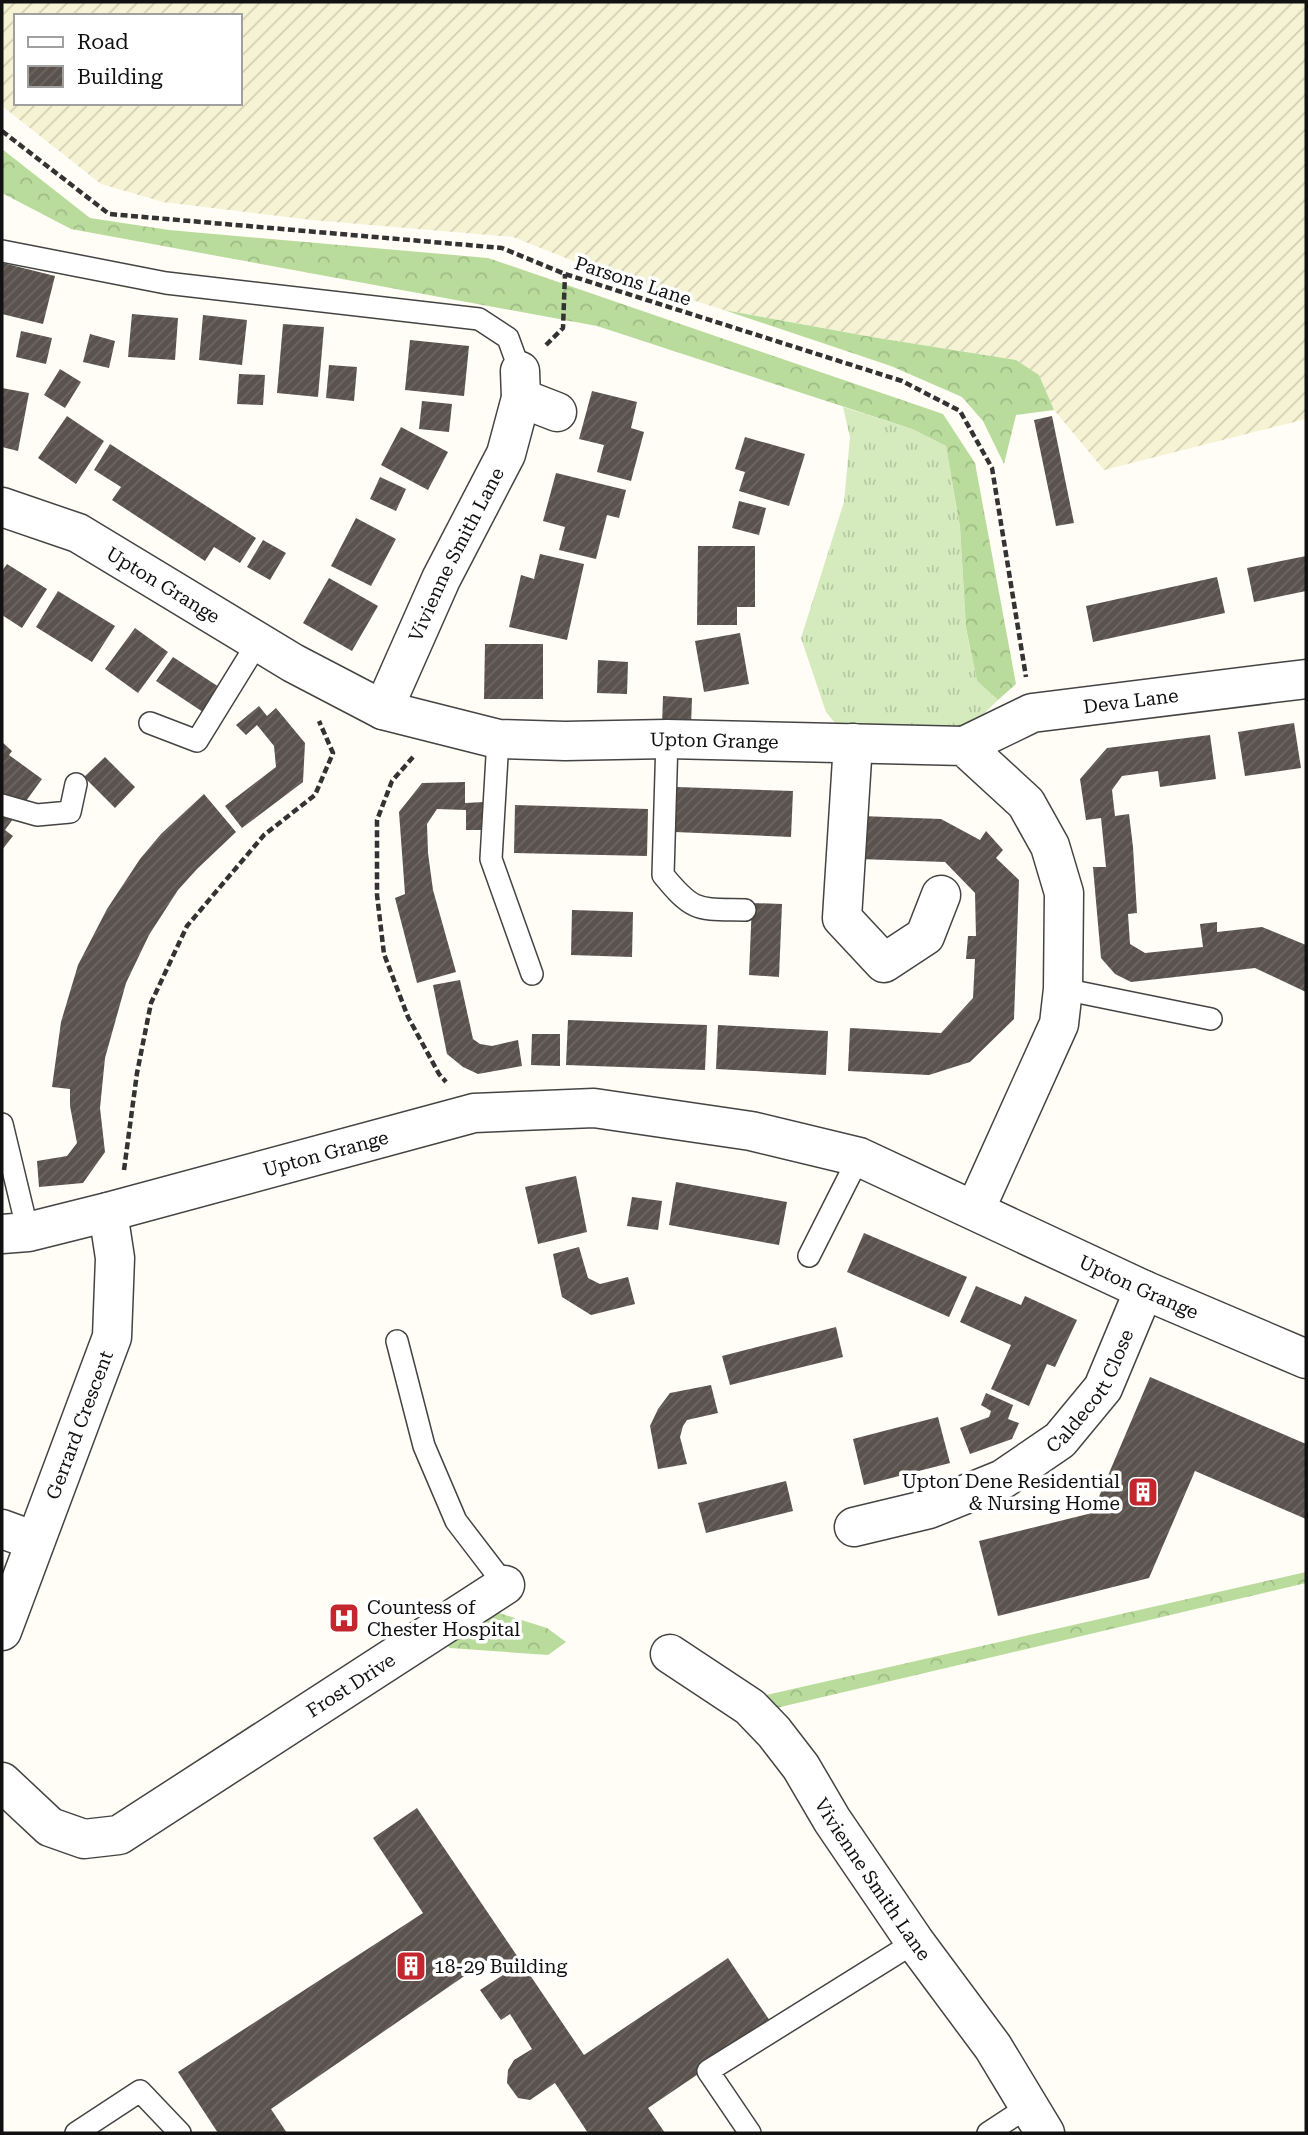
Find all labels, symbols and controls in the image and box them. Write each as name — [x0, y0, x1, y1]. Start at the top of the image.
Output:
legend — [14, 14, 242, 105]
text: Road — [77, 30, 129, 54]
text: Building — [77, 65, 163, 89]
street label: Parsons Lane — [572, 251, 694, 311]
street label: Vivienne Smith Lane — [403, 463, 509, 645]
street label: Upton Grange — [102, 541, 224, 628]
street label: Deva Lane — [1082, 683, 1180, 718]
street label: Upton Grange — [650, 727, 779, 753]
street label: Upton Grange — [260, 1125, 391, 1181]
street label: Upton Grange — [1075, 1250, 1202, 1323]
street label: Caldecott Close — [1042, 1326, 1138, 1458]
street label: Gerrard Crescent — [41, 1347, 117, 1503]
place label: Upton Dene Residential & Nursing Home — [902, 1470, 1120, 1515]
building icon: Upton Dene Residential & Nursing Home — [1126, 1475, 1160, 1509]
place label: Countess of Chester Hospital — [367, 1596, 520, 1641]
hospital icon: Countess of Chester Hospital — [327, 1601, 361, 1635]
street label: Frost Drive — [302, 1648, 399, 1722]
street label: Vivienne Smith Lane — [810, 1794, 936, 1965]
building icon: 18-29 Building — [394, 1949, 428, 1983]
place label: 18-29 Building — [434, 1955, 568, 1978]

